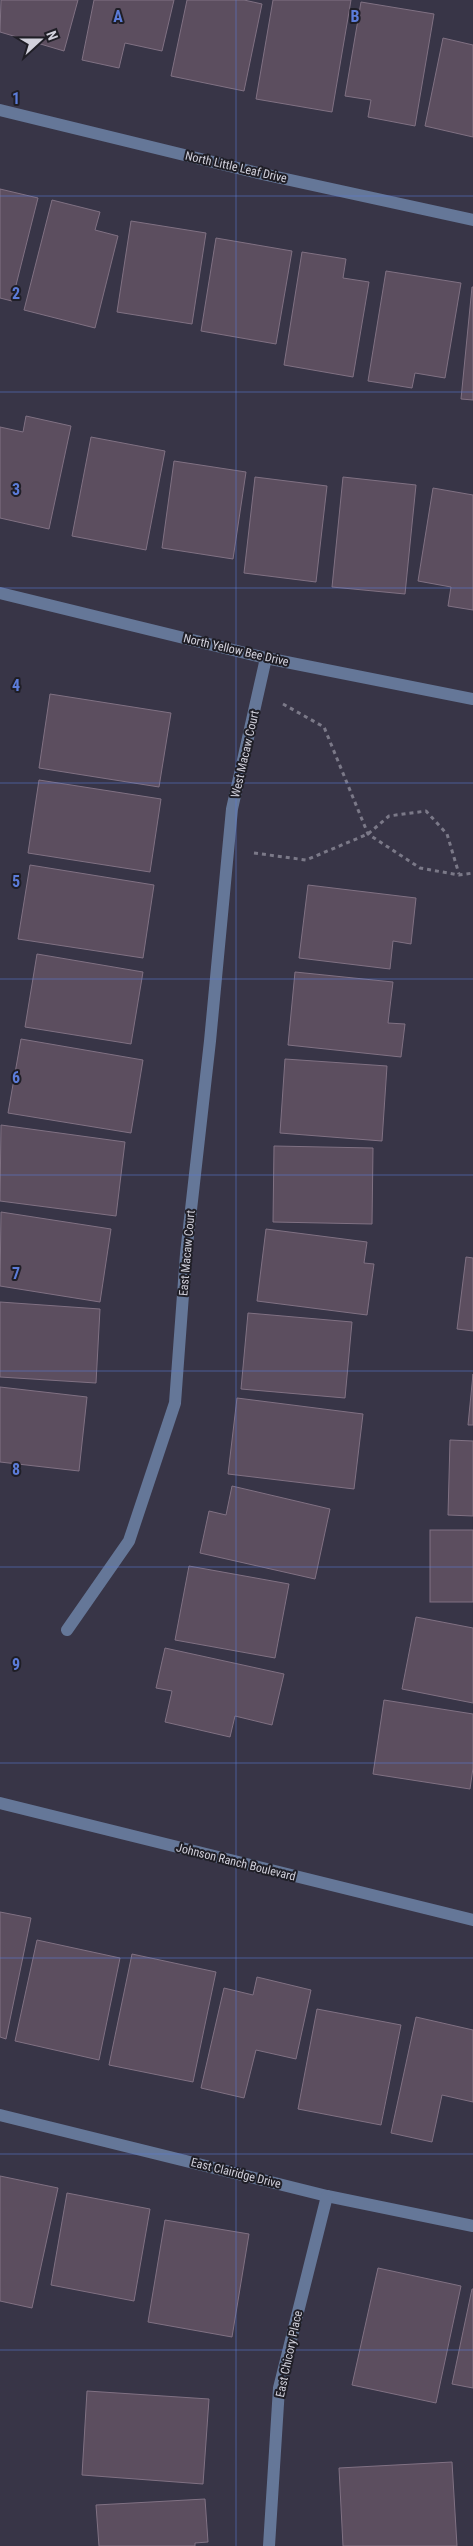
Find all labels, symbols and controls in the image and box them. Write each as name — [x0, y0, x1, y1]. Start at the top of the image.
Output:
text: A — [113, 7, 123, 26]
text: B — [351, 7, 360, 26]
north arrow — [15, 15, 65, 65]
text: N — [43, 28, 61, 42]
text: 1 — [12, 89, 20, 108]
street label: North Little Leaf Drive — [184, 149, 288, 186]
text: 2 — [12, 284, 20, 303]
text: 3 — [12, 480, 20, 499]
street label: North Yellow Bee Drive — [182, 631, 290, 669]
text: 4 — [12, 676, 20, 695]
street label: West Macaw Court — [228, 709, 262, 799]
text: 5 — [12, 872, 20, 891]
text: 6 — [12, 1068, 20, 1087]
street label: East Macaw Court — [176, 1209, 198, 1297]
text: 7 — [12, 1264, 20, 1283]
text: 8 — [12, 1460, 20, 1479]
text: 9 — [12, 1655, 20, 1674]
street label: Johnson Ranch Boulevard — [175, 1840, 297, 1884]
street label: East Clairidge Drive — [190, 2155, 283, 2191]
street label: East Chicory Place — [273, 2309, 305, 2399]

